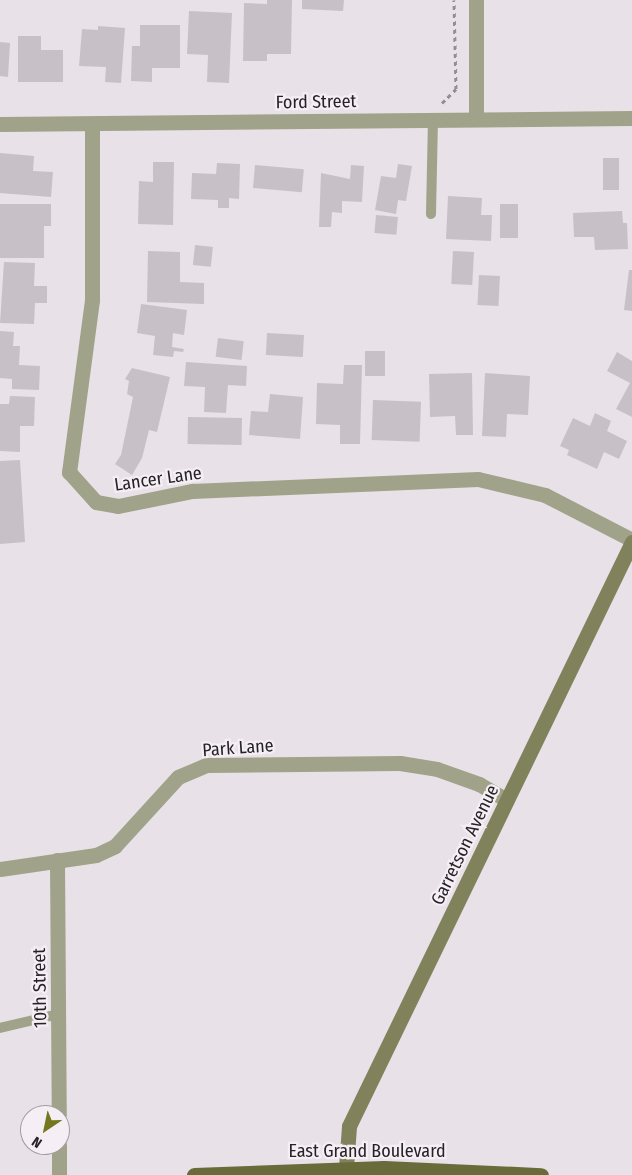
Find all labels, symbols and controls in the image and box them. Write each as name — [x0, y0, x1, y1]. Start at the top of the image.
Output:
street label: Ford Street — [275, 90, 357, 114]
street label: Lancer Lane — [113, 462, 203, 496]
street label: Park Lane — [202, 735, 274, 761]
street label: Garretson Avenue — [427, 781, 503, 909]
street label: 10th Street — [29, 948, 51, 1028]
north arrow — [20, 1105, 70, 1155]
text: N — [29, 1133, 45, 1151]
street label: East Grand Boulevard — [288, 1140, 446, 1162]

